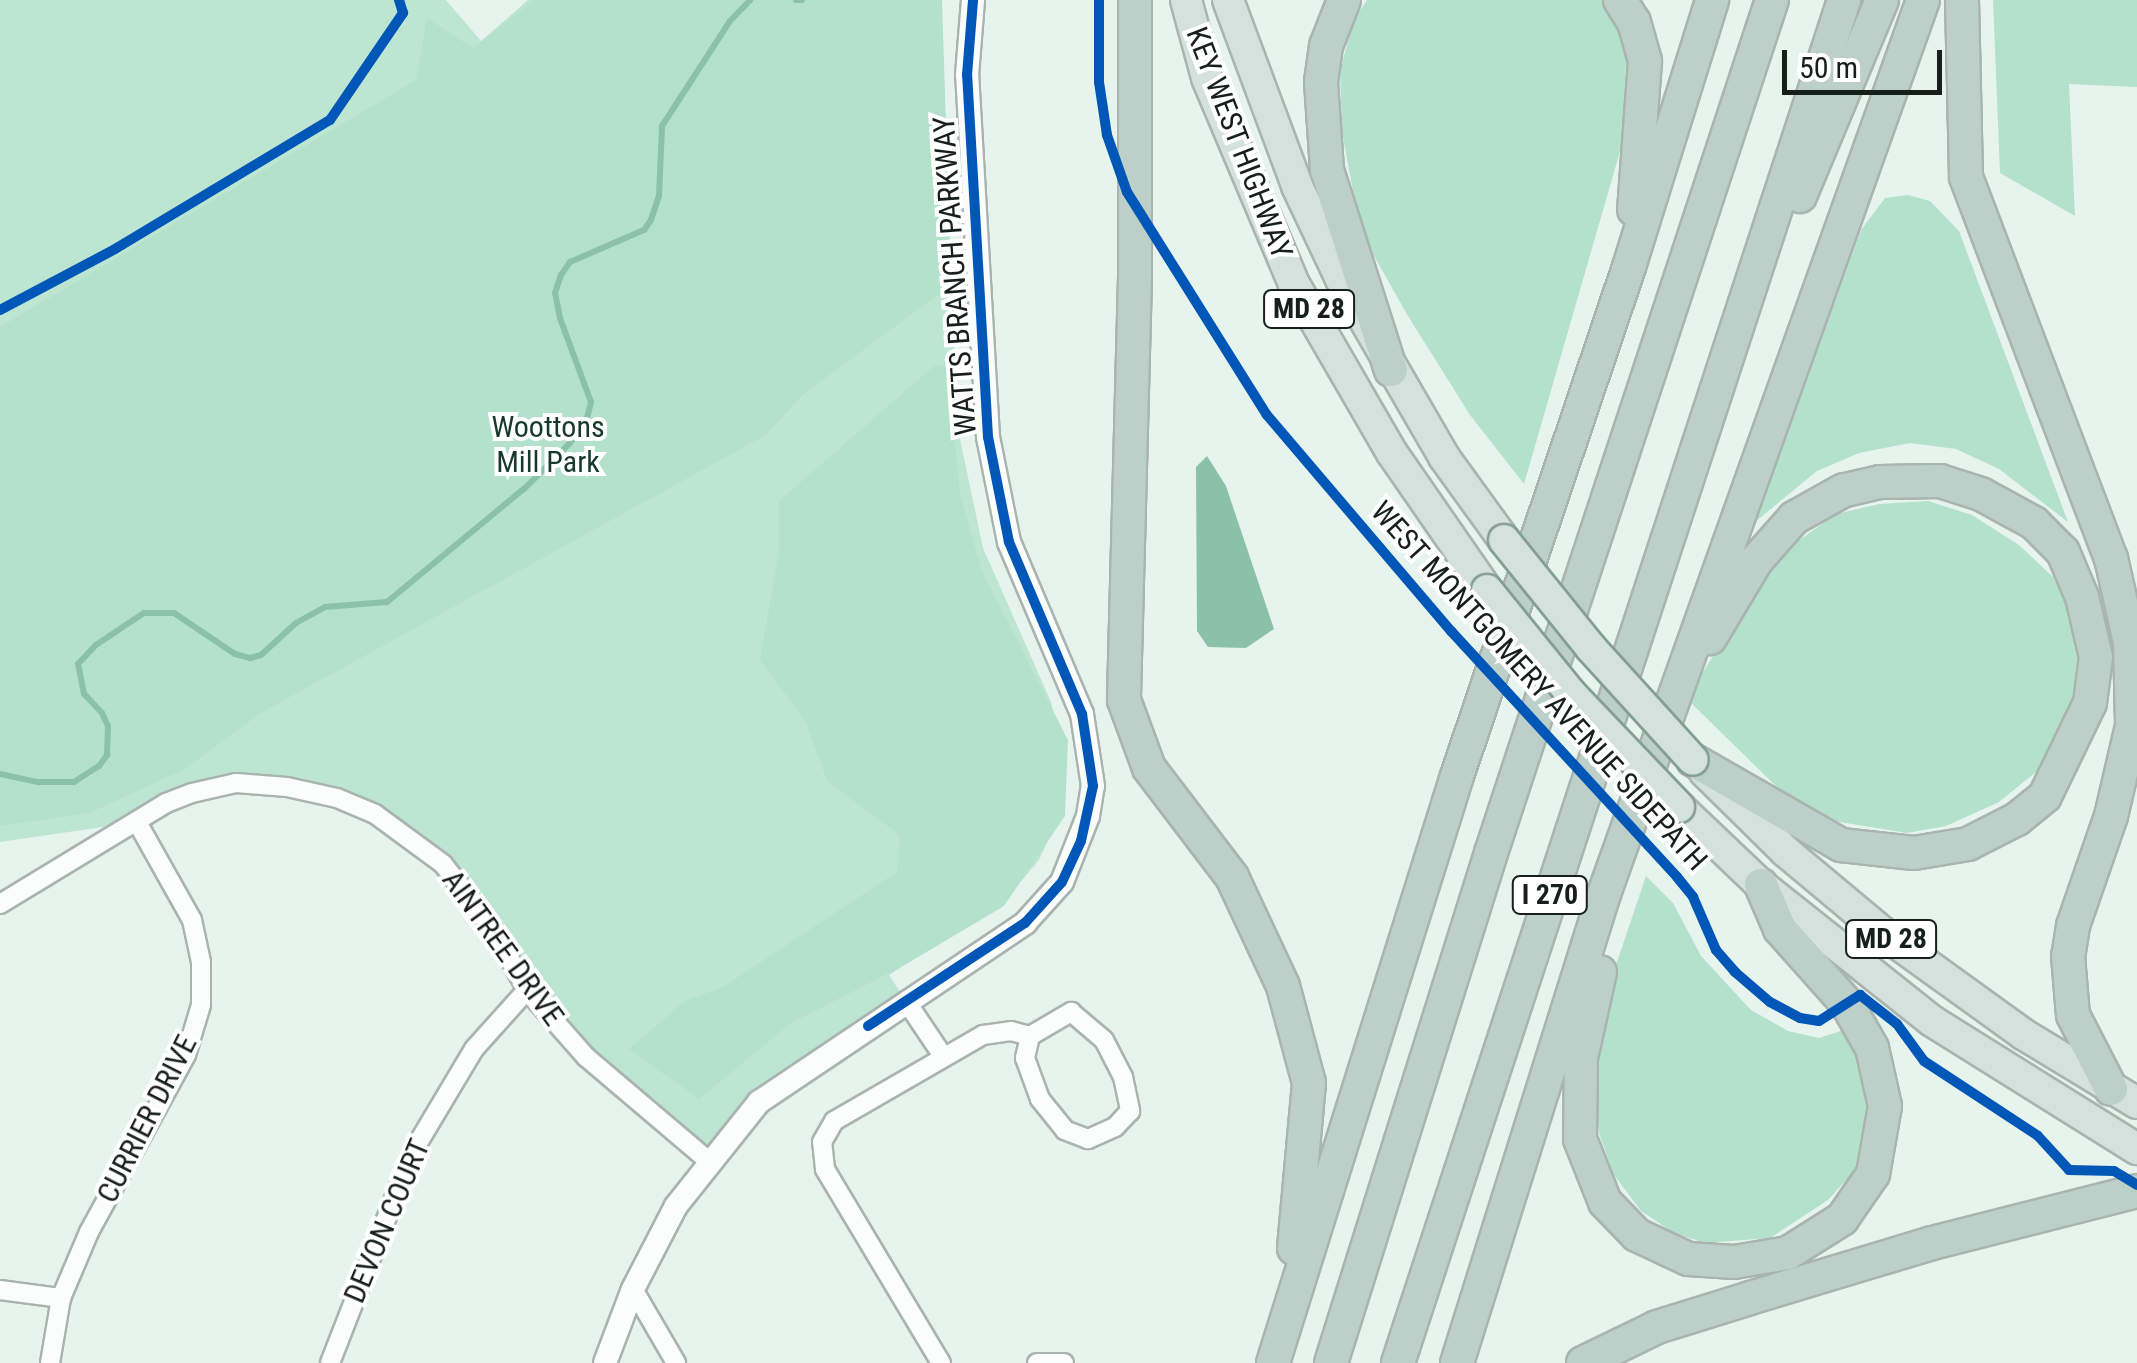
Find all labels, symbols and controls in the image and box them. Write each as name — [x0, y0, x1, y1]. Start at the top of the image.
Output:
street label: KEY WEST HIGHWAY — [1178, 22, 1300, 264]
scale bar — [1787, 30, 1947, 92]
text: 50 m — [1799, 50, 1858, 85]
street label: WATTS BRANCH PARKWAY — [926, 115, 984, 437]
road number: MD 28 — [1262, 286, 1356, 332]
park label: Woottons Mill Park — [491, 409, 605, 480]
street label: WEST MONTGOMERY AVENUE SIDEPATH — [1363, 494, 1715, 878]
street label: AINTREE DRIVE — [435, 863, 571, 1033]
road number: I 270 — [1510, 872, 1590, 918]
road number: MD 28 — [1844, 916, 1938, 962]
street label: CURRIER DRIVE — [89, 1029, 205, 1209]
street label: DEVON COURT — [336, 1134, 438, 1308]

